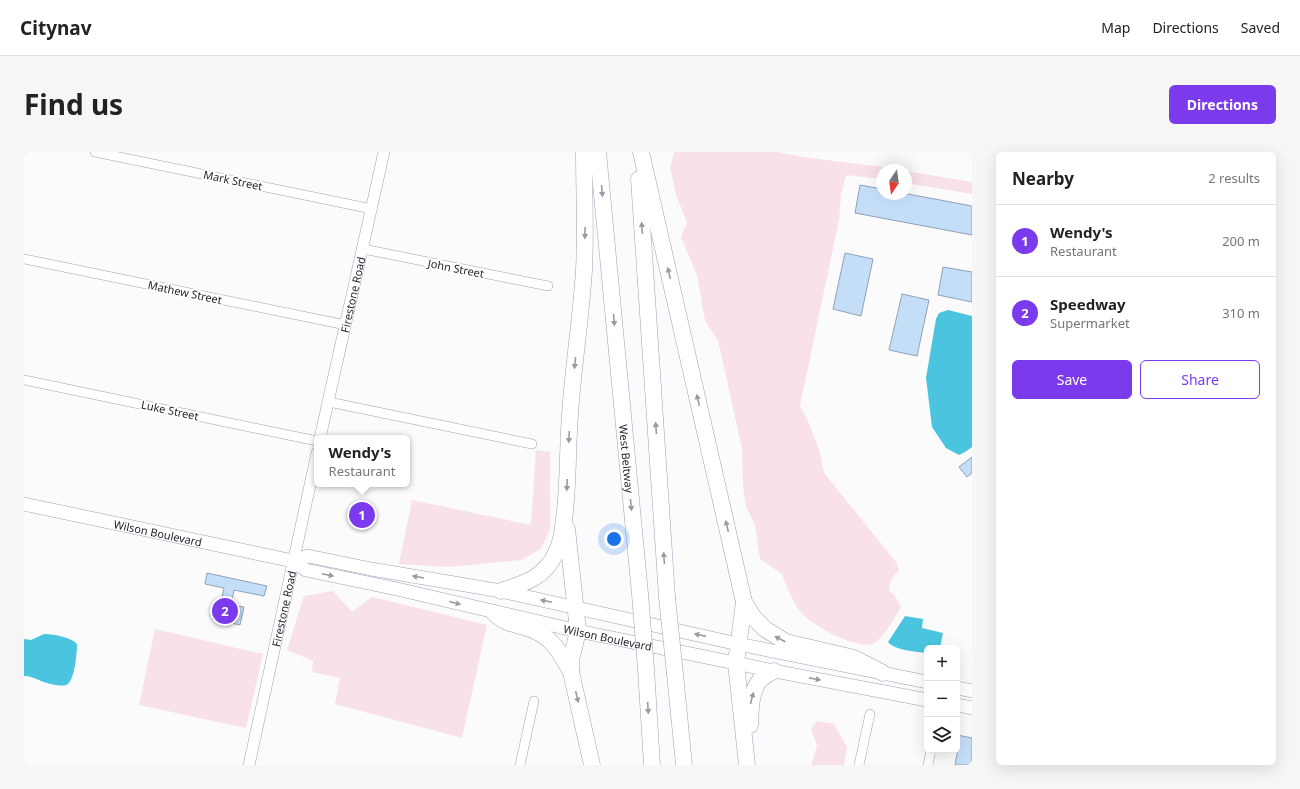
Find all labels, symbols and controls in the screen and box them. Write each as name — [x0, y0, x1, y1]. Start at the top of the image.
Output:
text: Citynav — [20, 15, 92, 41]
text: Map — [1101, 18, 1130, 37]
text: Directions — [1152, 18, 1219, 37]
text: Saved — [1241, 18, 1280, 37]
text: Find us — [24, 85, 123, 123]
button: Directions — [1169, 85, 1276, 124]
north arrow — [876, 164, 912, 200]
street label: Mark Street — [202, 166, 264, 194]
text: Nearby — [1012, 167, 1074, 190]
text: 2 results — [1208, 169, 1260, 187]
one-way arrow — [598, 185, 605, 197]
one-way arrow — [639, 222, 646, 234]
text: Wendy's — [1050, 222, 1113, 242]
one-way arrow — [581, 227, 588, 239]
text: 1 — [1021, 232, 1029, 250]
text: 200 m — [1222, 232, 1260, 250]
text: Restaurant — [1050, 242, 1117, 260]
street label: Firestone Road — [336, 255, 368, 334]
street label: John Street — [426, 255, 485, 281]
one-way arrow — [665, 267, 671, 279]
street label: Mathew Street — [147, 277, 223, 307]
text: Speedway — [1050, 294, 1126, 314]
text: 2 — [1021, 304, 1029, 322]
text: 310 m — [1222, 304, 1260, 322]
one-way arrow — [611, 314, 617, 326]
text: Supermarket — [1050, 314, 1130, 332]
one-way arrow — [572, 357, 578, 369]
button: Save — [1012, 360, 1132, 399]
button: Share — [1140, 360, 1260, 399]
one-way arrow — [694, 394, 700, 406]
street label: Luke Street — [140, 397, 200, 423]
one-way arrow — [652, 422, 659, 434]
street label: West Beltway — [616, 424, 638, 494]
one-way arrow — [565, 431, 572, 443]
popup — [314, 435, 410, 487]
text: Wendy's — [329, 442, 391, 462]
text: Restaurant — [329, 462, 395, 480]
one-way arrow — [563, 479, 570, 491]
one-way arrow — [628, 499, 635, 511]
pin: 1 — [349, 500, 375, 530]
street label: Wilson Boulevard — [113, 516, 204, 549]
one-way arrow — [723, 520, 729, 533]
your location — [604, 529, 624, 549]
one-way arrow — [661, 552, 668, 564]
street label: Firestone Road — [268, 569, 299, 648]
one-way arrow — [322, 572, 335, 578]
one-way arrow — [412, 574, 424, 580]
pin: 2 — [212, 596, 238, 626]
one-way arrow — [540, 597, 552, 603]
one-way arrow — [449, 601, 461, 607]
street label: Wilson Boulevard — [562, 620, 653, 653]
one-way arrow — [694, 632, 706, 638]
one-way arrow — [774, 636, 786, 642]
map controls — [924, 645, 960, 753]
button: + — [924, 645, 960, 681]
one-way arrow — [809, 676, 822, 682]
button: − — [924, 681, 960, 717]
one-way arrow — [574, 691, 580, 703]
one-way arrow — [750, 692, 756, 705]
one-way arrow — [645, 702, 652, 714]
button: layers — [924, 717, 960, 753]

